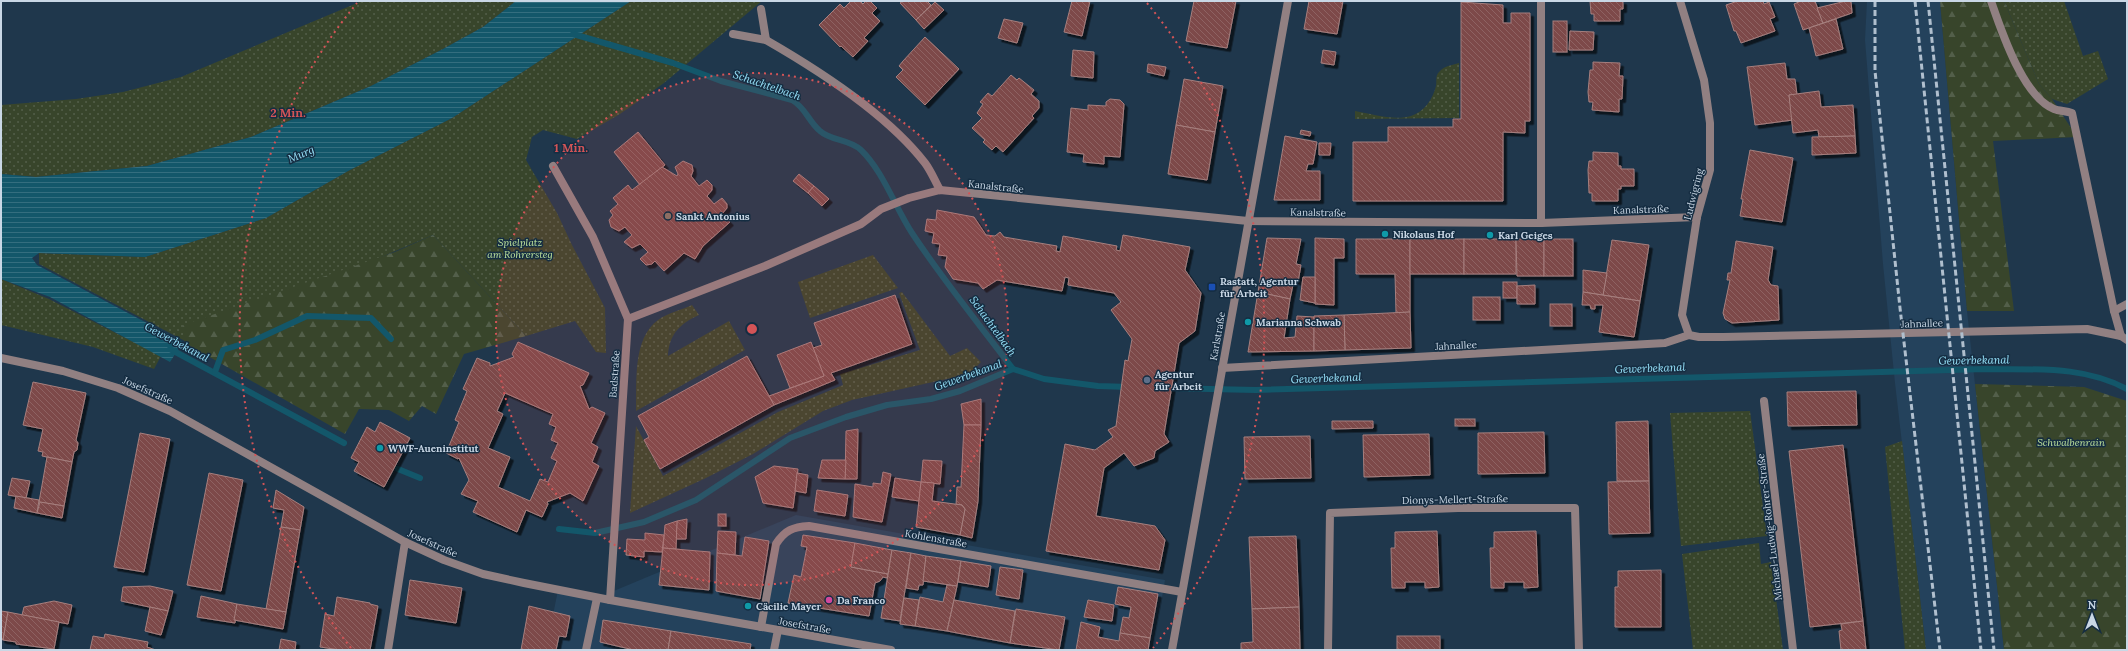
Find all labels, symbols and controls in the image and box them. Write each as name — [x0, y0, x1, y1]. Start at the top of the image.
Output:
water label: Schachtelbach — [731, 67, 803, 103]
text: 2 Min. — [270, 105, 306, 120]
text: 1 Min. — [554, 140, 588, 155]
water label: Murg — [286, 142, 317, 166]
street label: Ludwigring — [1681, 166, 1706, 221]
street label: Kanalstraße — [967, 177, 1025, 196]
street label: Kanalstraße — [1613, 202, 1670, 217]
street label: Kanalstraße — [1290, 206, 1347, 219]
place label: Sankt Antonius — [676, 210, 750, 223]
marker: Sankt Antonius — [663, 211, 673, 221]
place label: Nikolaus Hof — [1393, 228, 1456, 241]
marker: Nikolaus Hof — [1380, 229, 1390, 239]
place label: Karl Geiges — [1498, 229, 1553, 242]
marker: Karl Geiges — [1485, 230, 1495, 240]
park label: Spielplatz am Rohrersteg — [487, 236, 553, 261]
place label: Rastatt, Agentur für Arbeit — [1220, 275, 1299, 300]
marker: Rastatt, Agentur für Arbeit — [1207, 282, 1217, 292]
water label: Schachtelbach — [967, 293, 1020, 359]
street label: Karlstraße — [1207, 310, 1228, 361]
place label: Marianna Schwab — [1256, 316, 1341, 329]
street label: Jahnallee — [1900, 316, 1944, 331]
marker: Marianna Schwab — [1243, 317, 1253, 327]
water label: Gewerbekanal — [142, 319, 212, 365]
centre of rings — [745, 322, 759, 336]
street label: Jahnallee — [1434, 338, 1478, 353]
street label: Badstraße — [606, 349, 623, 398]
water label: Gewerbekanal — [1938, 352, 2010, 368]
water label: Gewerbekanal — [932, 356, 1004, 394]
water label: Gewerbekanal — [1614, 360, 1686, 376]
place label: Agentur für Arbeit — [1155, 368, 1203, 393]
water label: Gewerbekanal — [1290, 370, 1362, 386]
street label: Josefstraße — [120, 373, 175, 407]
marker: Agentur für Arbeit — [1142, 375, 1152, 385]
park label: Schwalbenrain — [2037, 436, 2106, 449]
place label: WWF-Aueninstitut — [388, 442, 480, 455]
marker: WWF-Aueninstitut — [375, 443, 385, 453]
street label: Michael-Ludwig-Rohrer-Straße — [1754, 452, 1785, 601]
street label: Dionys-Mellert-Straße — [1402, 492, 1509, 507]
street label: Josefstraße — [405, 526, 460, 560]
street label: Kohlenstraße — [904, 527, 969, 550]
place label: Da Franco — [837, 594, 886, 607]
marker: Da Franco — [824, 595, 834, 605]
north arrow — [2072, 595, 2112, 635]
text: N — [2088, 598, 2097, 612]
place label: Cäcilie Mayer — [756, 600, 822, 613]
marker: Cäcilie Mayer — [743, 601, 753, 611]
street label: Josefstraße — [777, 614, 833, 637]

